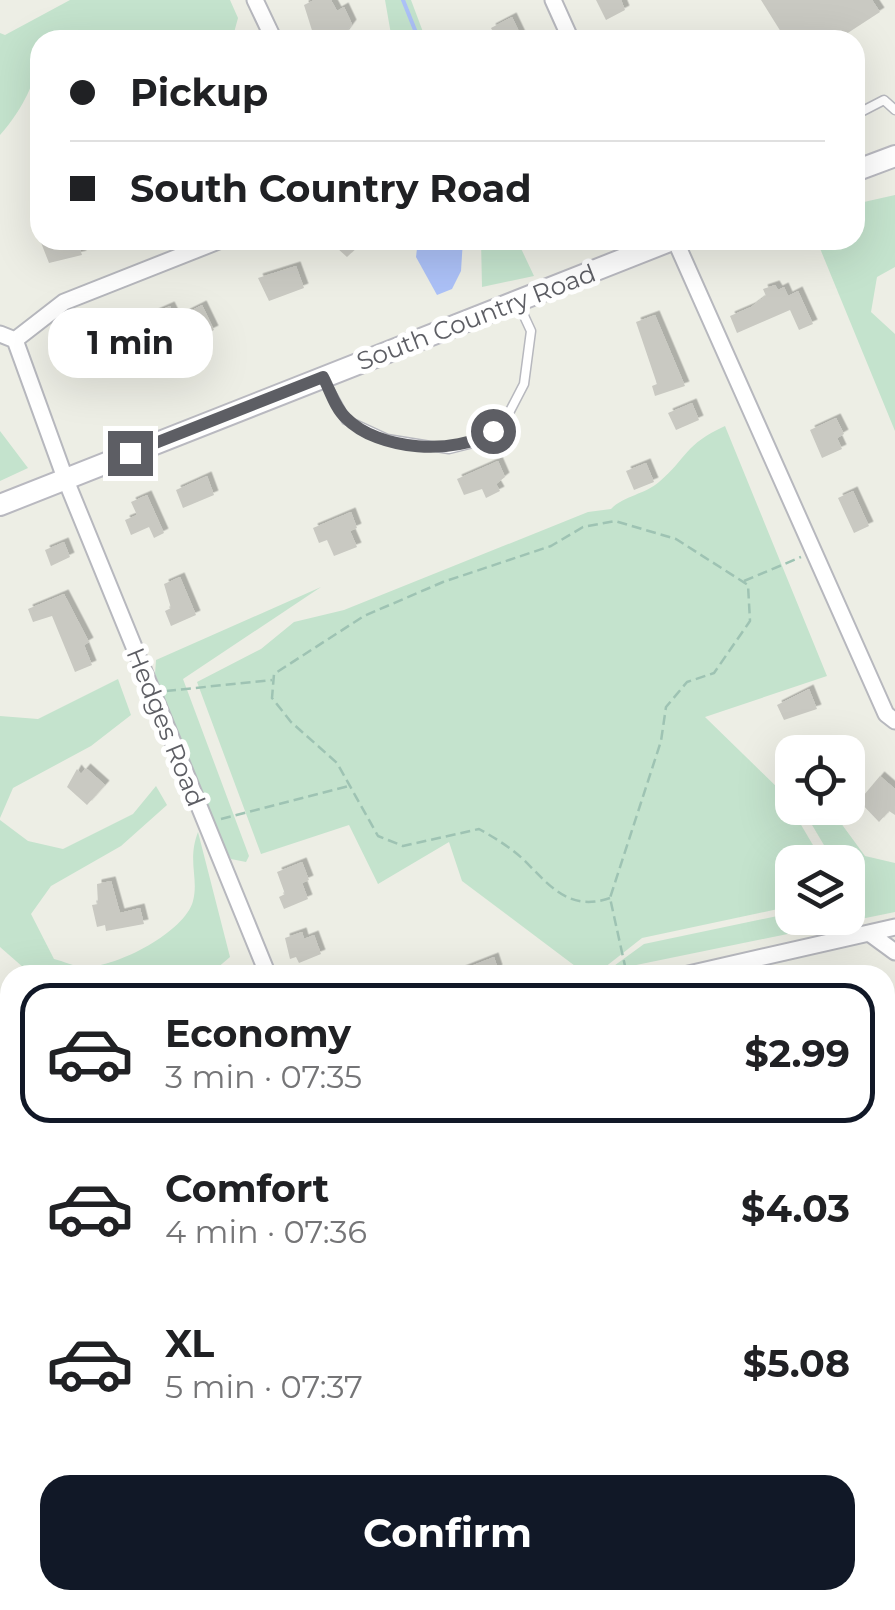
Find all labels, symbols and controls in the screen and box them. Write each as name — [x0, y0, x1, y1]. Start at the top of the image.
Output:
text: Pickup — [130, 69, 268, 116]
text: South Country Road — [130, 165, 532, 212]
street label: South Country Road — [352, 258, 600, 376]
callout: 1 min — [48, 308, 212, 378]
text: 1 min — [87, 323, 174, 362]
route start — [471, 409, 516, 454]
route end — [108, 431, 153, 476]
street label: Hedges Road — [120, 643, 212, 811]
map controls — [775, 735, 865, 935]
button: locate — [775, 735, 865, 825]
button: layers — [775, 845, 865, 935]
icon: car — [45, 1008, 135, 1098]
text: Economy — [165, 1010, 351, 1057]
text: $2.99 — [745, 1030, 850, 1077]
text: 3 min · 07:35 — [165, 1057, 362, 1096]
icon: car — [45, 1163, 135, 1253]
text: Comfort — [165, 1165, 329, 1212]
text: $4.03 — [741, 1185, 850, 1232]
text: 4 min · 07:36 — [165, 1212, 367, 1251]
icon: car — [45, 1318, 135, 1408]
text: XL — [165, 1320, 214, 1367]
text: $5.08 — [743, 1340, 850, 1387]
text: 5 min · 07:37 — [165, 1367, 363, 1406]
button: Confirm — [40, 1475, 855, 1590]

